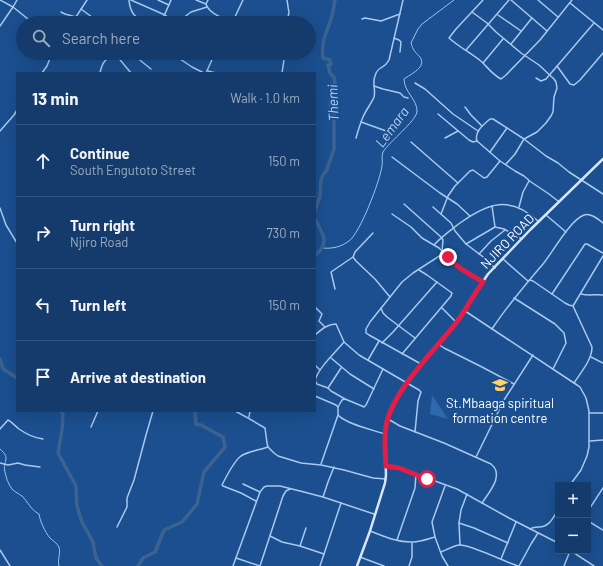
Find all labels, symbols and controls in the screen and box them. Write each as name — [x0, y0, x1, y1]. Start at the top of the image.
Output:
search box — [16, 16, 316, 60]
icon: search — [30, 27, 52, 49]
text: Search here — [62, 29, 140, 47]
water label: Themi — [323, 84, 342, 122]
text: 13 min — [32, 88, 78, 108]
text: Walk · 1.0 km — [230, 90, 300, 106]
water label: Lemara — [371, 103, 412, 150]
text: Continue — [70, 144, 130, 162]
icon: ahead — [32, 150, 54, 172]
text: 150 m — [268, 153, 300, 169]
text: South Engutoto Street — [70, 162, 196, 178]
street label: NJIRO ROAD — [477, 210, 537, 272]
text: Turn right — [70, 216, 135, 234]
icon: right — [32, 222, 54, 244]
text: 730 m — [266, 225, 300, 241]
text: Njiro Road — [70, 234, 128, 250]
route end — [439, 248, 457, 266]
icon: left — [32, 294, 54, 316]
text: Turn left — [70, 296, 126, 314]
text: 150 m — [268, 297, 300, 313]
icon: arrive — [32, 366, 54, 388]
text: Arrive at destination — [70, 368, 206, 386]
school or university icon: St.Mbaaga spiritual formation centre — [491, 376, 509, 394]
place label: St.Mbaaga spiritual formation centre — [446, 395, 554, 426]
route start — [418, 470, 436, 488]
map controls — [555, 482, 591, 554]
button: + — [555, 482, 591, 518]
button: − — [555, 518, 591, 554]

